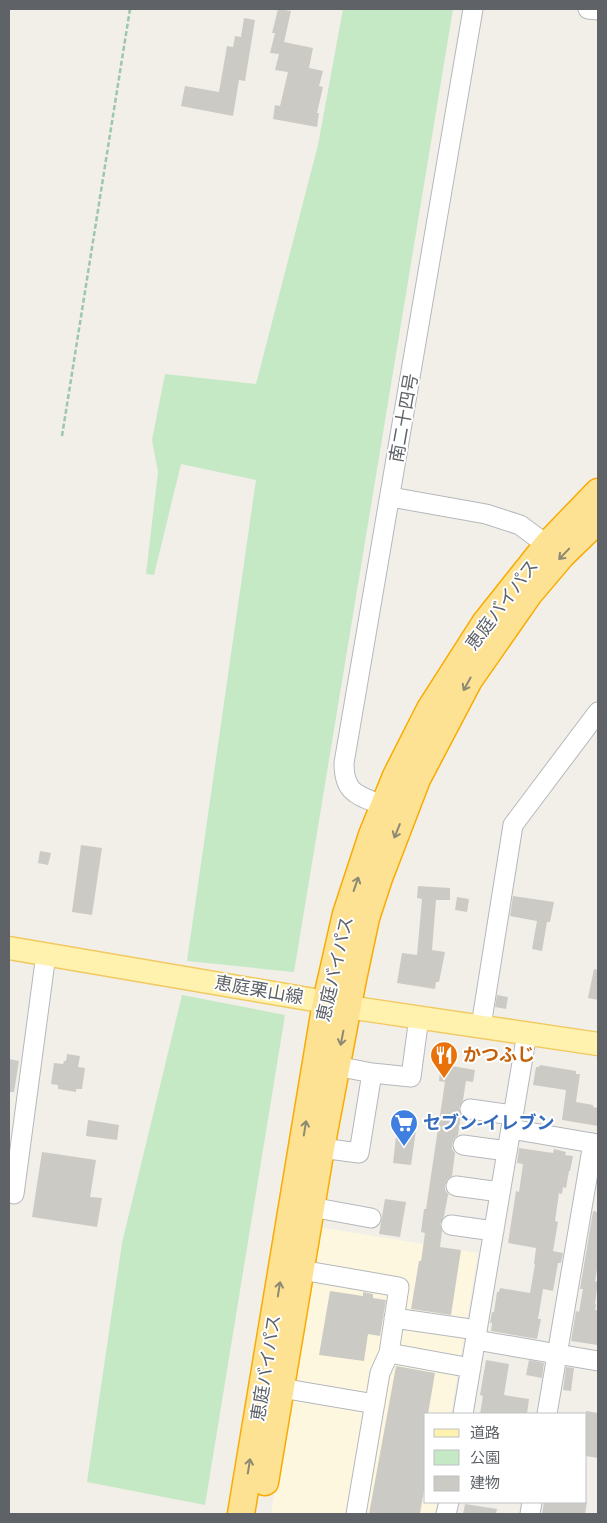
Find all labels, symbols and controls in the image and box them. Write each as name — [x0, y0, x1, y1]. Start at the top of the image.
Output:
street label: 南二十四号 — [387, 372, 422, 464]
one-way arrow — [558, 548, 570, 561]
street label: 恵庭バイパス — [462, 557, 542, 654]
one-way arrow — [462, 677, 472, 692]
one-way arrow — [391, 823, 401, 838]
one-way arrow — [352, 877, 361, 892]
street label: 恵庭バイパス — [314, 915, 357, 1024]
street label: 恵庭栗山線 — [213, 972, 305, 1008]
one-way arrow — [337, 1030, 346, 1046]
restaurant icon: かつふじ — [429, 1040, 459, 1079]
place label: かつふじ — [463, 1046, 535, 1065]
supermarket icon: セブン-イレブン — [389, 1108, 419, 1147]
place label: セブン-イレブン — [423, 1113, 554, 1133]
one-way arrow — [300, 1121, 310, 1137]
one-way arrow — [274, 1281, 284, 1297]
street label: 恵庭バイパス — [249, 1313, 284, 1423]
legend — [424, 1413, 587, 1503]
text: 道路 — [470, 1425, 500, 1441]
text: 公園 — [470, 1450, 500, 1466]
one-way arrow — [245, 1459, 255, 1475]
text: 建物 — [470, 1475, 500, 1491]

